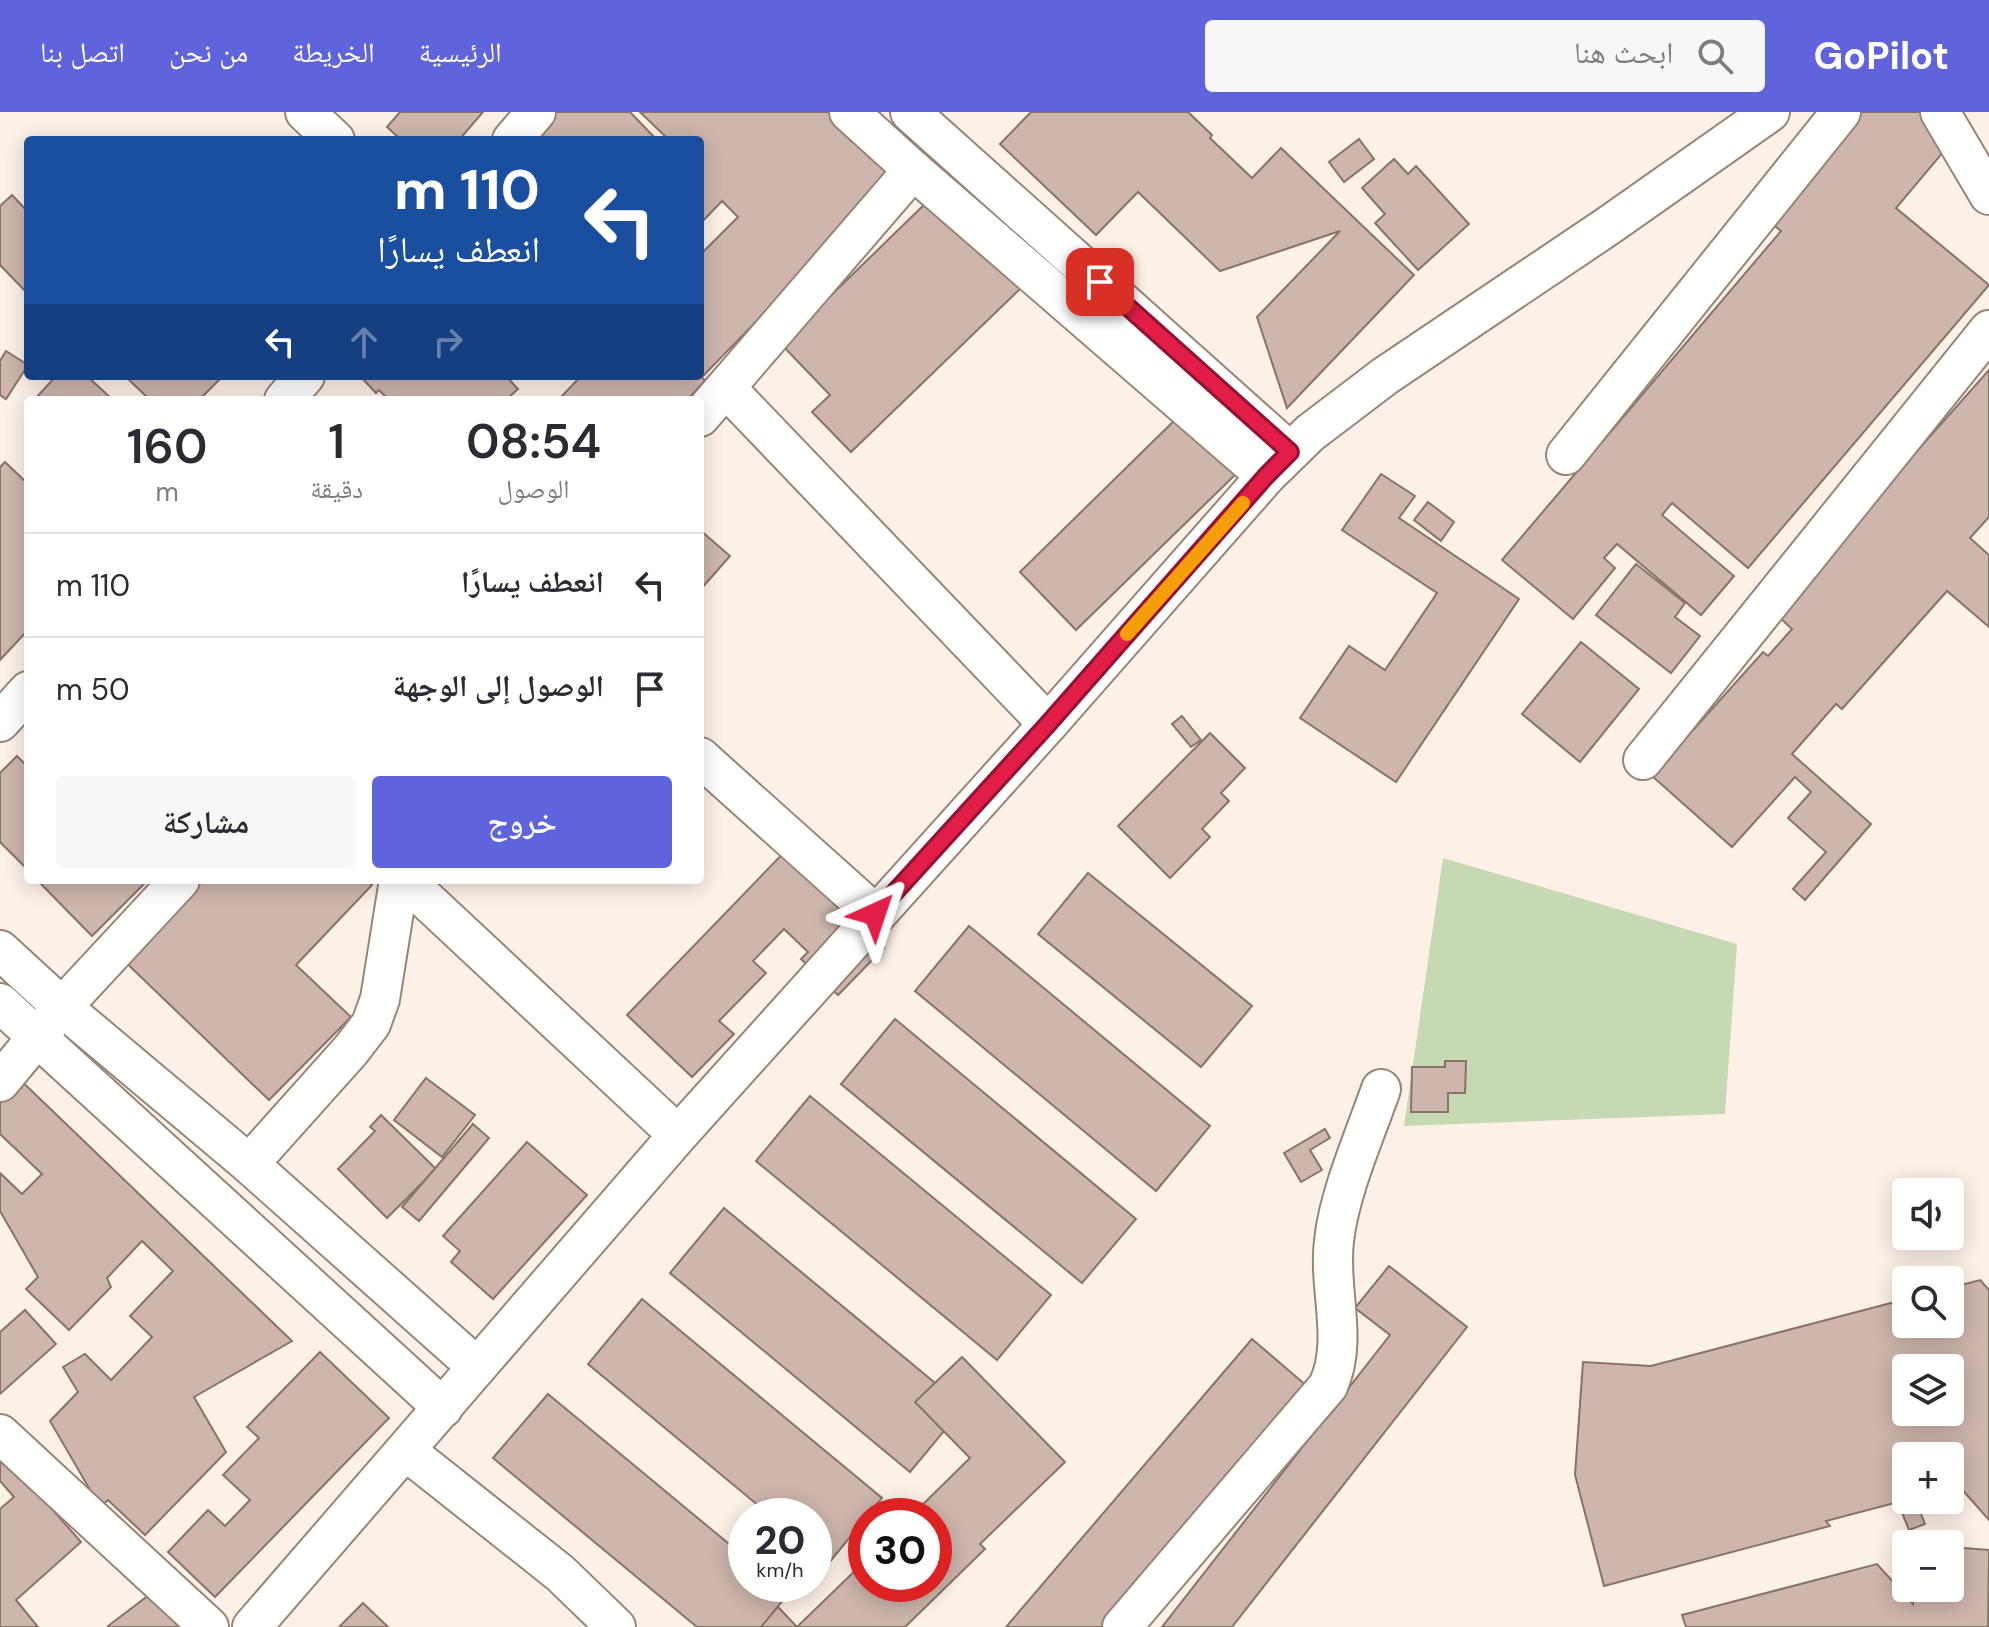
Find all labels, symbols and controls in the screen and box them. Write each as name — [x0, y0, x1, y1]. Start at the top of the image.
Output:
search box — [1205, 20, 1765, 92]
text: GoPilot — [1813, 31, 1949, 81]
text: ابحث هنا — [1574, 33, 1673, 72]
text: اتصل بنا — [40, 34, 125, 71]
text: من نحن — [169, 34, 248, 71]
text: الخريطة — [292, 34, 375, 71]
text: الرئيسية — [419, 34, 502, 71]
icon: search — [1693, 34, 1737, 78]
text: 110 m — [394, 153, 540, 226]
icon: left — [568, 168, 672, 272]
text: انعطف يسارًا — [377, 226, 540, 273]
pin — [1066, 248, 1134, 316]
icon: arrive — [1078, 260, 1122, 304]
icon: left — [258, 320, 302, 364]
icon: ahead — [342, 320, 386, 364]
icon: right — [426, 320, 470, 364]
text: 1 — [328, 410, 345, 473]
text: 08:54 — [466, 410, 601, 473]
text: 160 — [127, 415, 207, 478]
text: دقيقة — [310, 472, 363, 506]
text: الوصول — [498, 472, 570, 506]
text: m — [156, 475, 179, 509]
text: انعطف يسارًا — [461, 562, 604, 601]
icon: left — [628, 563, 672, 607]
text: 110 m — [56, 566, 130, 605]
text: الوصول إلى الوجهة — [393, 666, 604, 705]
icon: arrive — [628, 667, 672, 711]
text: 50 m — [56, 670, 130, 709]
button: مشاركة — [56, 776, 356, 868]
button: خروج — [372, 776, 672, 868]
position arrow — [833, 872, 917, 956]
map controls — [1892, 1178, 1964, 1602]
button: sound — [1892, 1178, 1964, 1250]
button: search — [1892, 1266, 1964, 1338]
button: layers — [1892, 1354, 1964, 1426]
button: + — [1892, 1442, 1964, 1514]
speed limit sign: 30 — [848, 1498, 952, 1602]
text: 20 — [754, 1514, 806, 1566]
button: − — [1892, 1530, 1964, 1602]
text: km/h — [756, 1557, 804, 1583]

